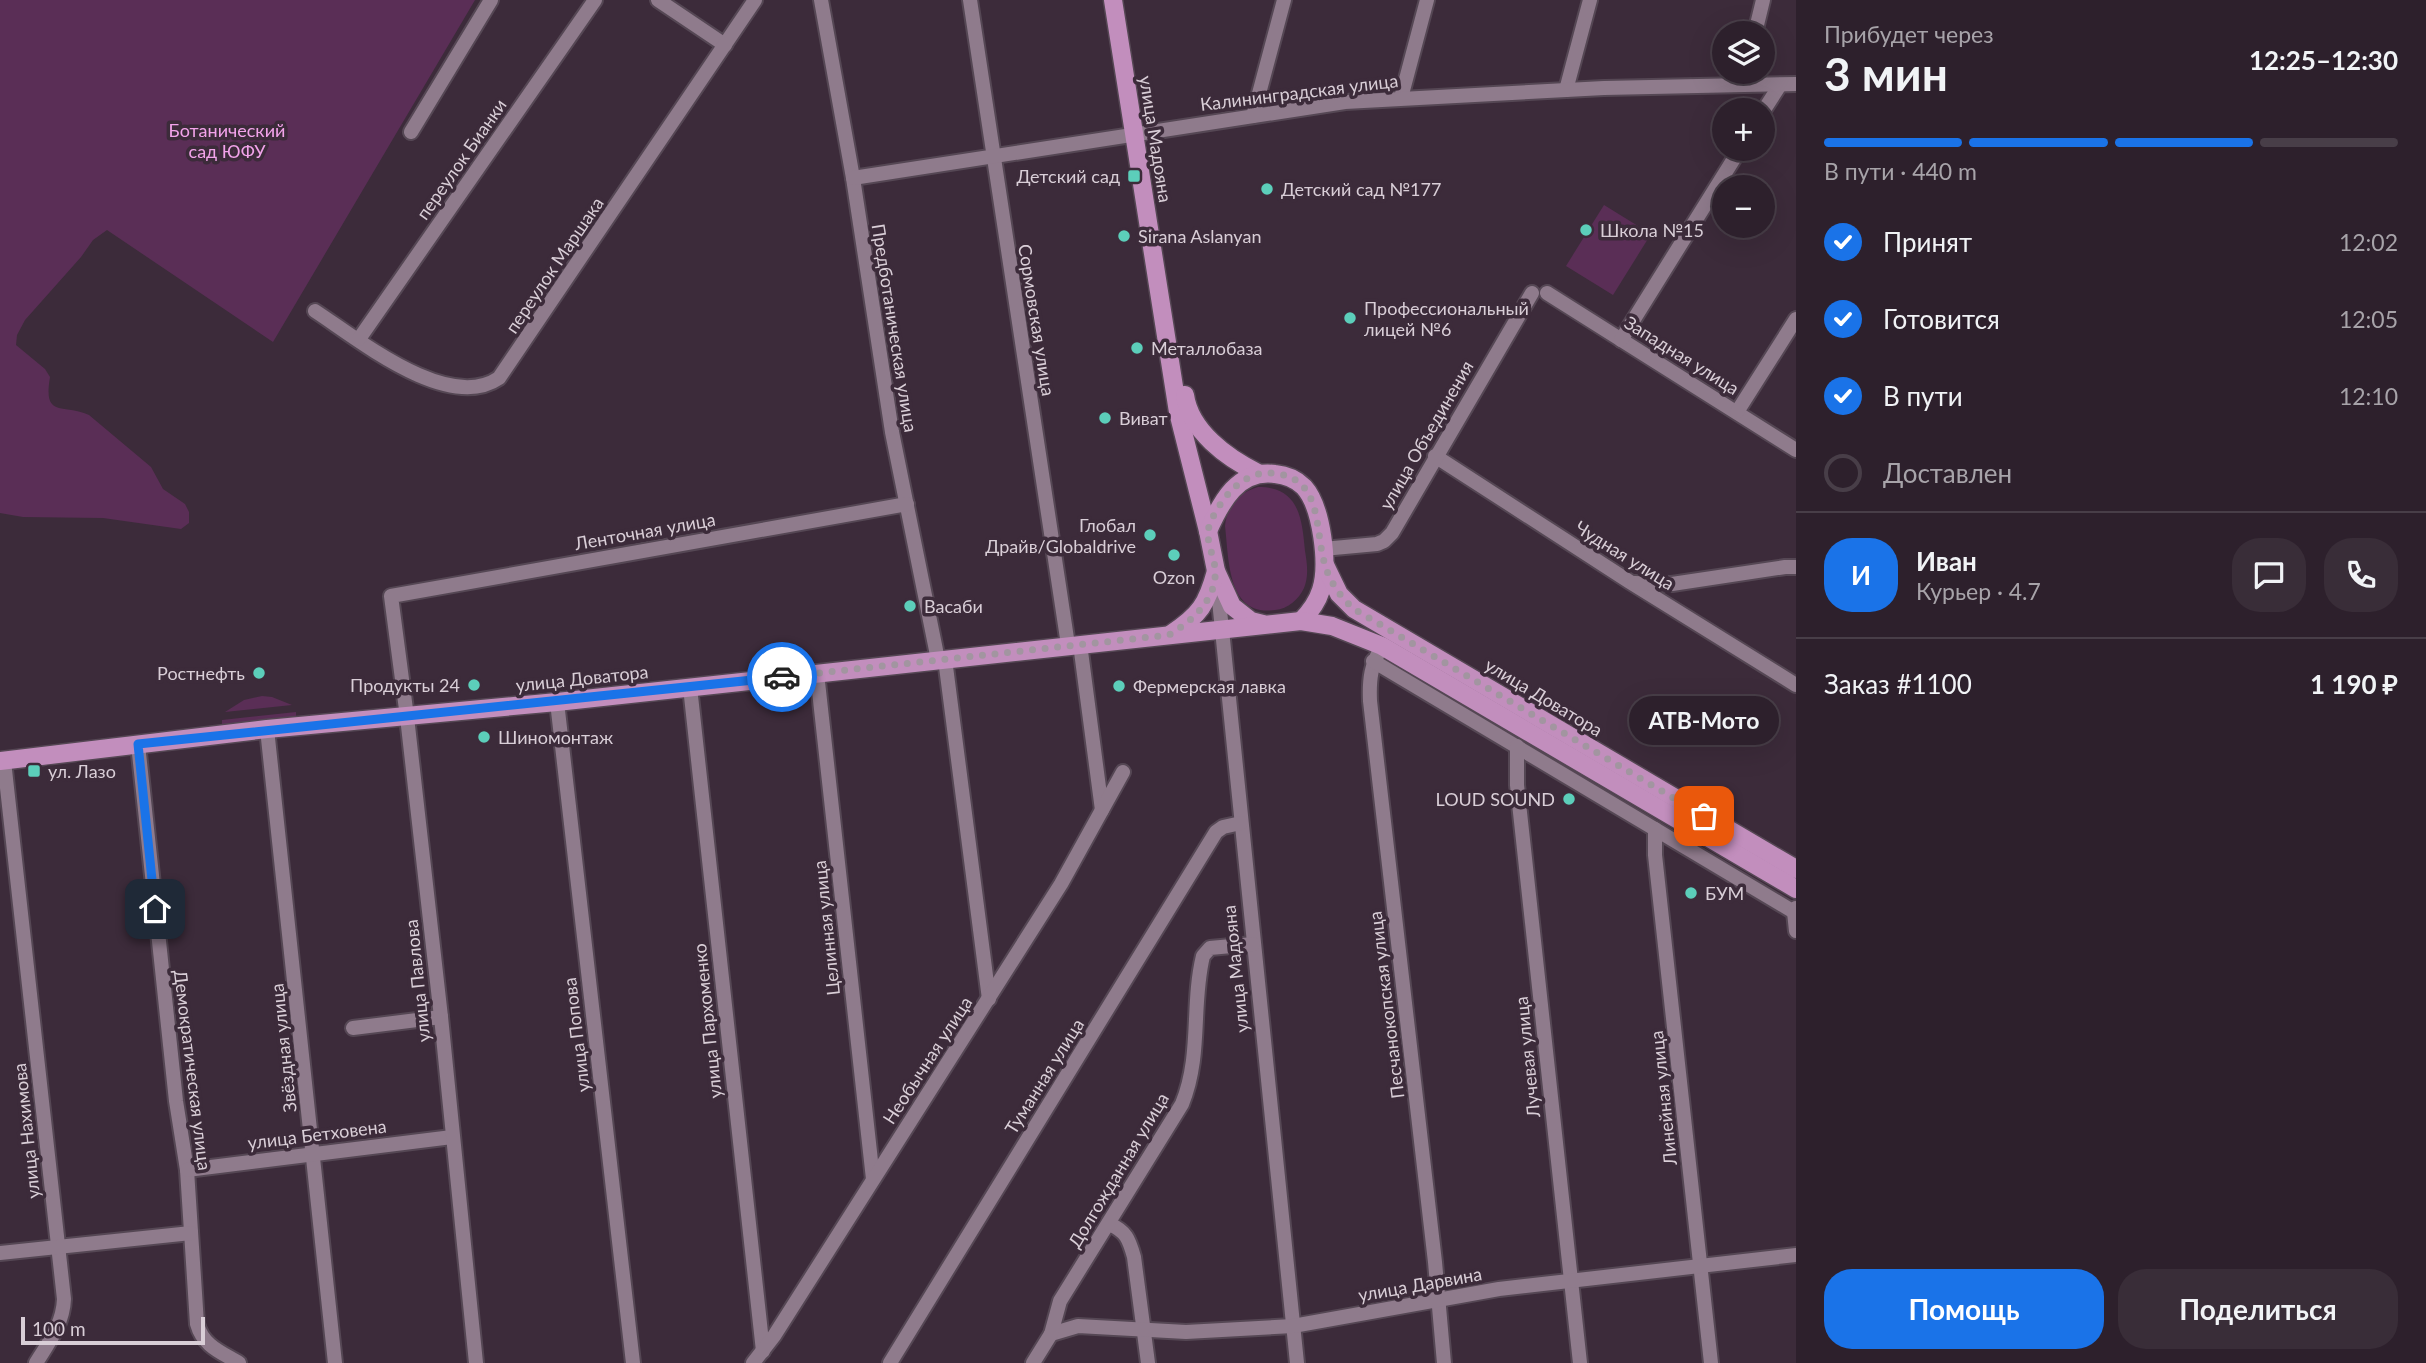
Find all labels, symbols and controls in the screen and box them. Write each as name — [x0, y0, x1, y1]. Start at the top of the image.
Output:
text: Прибудет через — [1824, 20, 1994, 48]
map controls — [1712, 21, 1775, 238]
button: layers — [1712, 21, 1775, 84]
text: 12:25–12:30 — [2249, 44, 2398, 76]
text: 3 мин — [1824, 46, 1948, 101]
street label: Калининградская улица — [1199, 69, 1399, 115]
street label: улица Мадояна — [1135, 74, 1177, 204]
street label: переулок Бианки — [411, 94, 511, 224]
button: + — [1712, 98, 1775, 161]
park label: Ботанический сад ЮФУ — [169, 119, 285, 162]
text: В пути · 440 m — [1824, 157, 1977, 185]
place label: Детский сад — [1016, 165, 1120, 187]
marker: Детский сад — [1126, 168, 1142, 184]
button: − — [1712, 175, 1775, 238]
place label: Детский сад №177 — [1281, 178, 1441, 200]
marker: Детский сад №177 — [1259, 181, 1275, 197]
street label: переулок Маршака — [500, 193, 608, 337]
place label: Школа №15 — [1600, 219, 1704, 241]
street label: Предботаническая улица — [868, 222, 922, 434]
marker: Школа №15 — [1578, 222, 1594, 238]
icon: check — [1824, 223, 1862, 261]
place label: Sirana Aslanyan — [1138, 225, 1261, 247]
text: Принят — [1883, 226, 1972, 258]
marker: Sirana Aslanyan — [1116, 228, 1132, 244]
text: 12:02 — [2339, 228, 2398, 256]
street label: Сормовская улица — [1014, 242, 1060, 398]
place label: Профессиональный лицей №6 — [1364, 297, 1529, 340]
icon: check — [1824, 300, 1862, 338]
text: Готовится — [1883, 303, 2000, 335]
text: 12:05 — [2339, 305, 2398, 333]
marker: Профессиональный лицей №6 — [1342, 310, 1358, 326]
street label: Западная улица — [1621, 311, 1743, 399]
place label: Металлобаза — [1151, 337, 1263, 359]
marker: Металлобаза — [1129, 340, 1145, 356]
street label: улица Объединения — [1374, 356, 1478, 514]
icon: check — [1824, 377, 1862, 415]
text: В пути — [1883, 380, 1963, 412]
text: 12:10 — [2339, 382, 2398, 410]
place label: Виват — [1119, 407, 1168, 429]
marker: Виват — [1097, 410, 1113, 426]
text: Доставлен — [1883, 457, 2012, 489]
street label: Ленточная улица — [572, 508, 717, 554]
place label: Глобал Драйв/Globaldrive — [985, 514, 1136, 557]
street label: Чудная улица — [1571, 516, 1679, 594]
marker: Глобал Драйв/Globaldrive — [1142, 527, 1158, 543]
button: chat — [2232, 538, 2306, 612]
button: phone — [2324, 538, 2398, 612]
text: Иван — [1916, 545, 1977, 577]
marker: Ozon — [1166, 547, 1182, 563]
text: И — [1851, 559, 1871, 591]
place label: Ozon — [1153, 566, 1195, 588]
text: Курьер · 4.7 — [1916, 577, 2041, 605]
place label: Васаби — [924, 595, 983, 617]
marker: Васаби — [902, 598, 918, 614]
courier — [747, 642, 817, 712]
street label: улица Доватора — [1481, 653, 1607, 741]
icon: car — [763, 658, 801, 696]
street label: улица Доватора — [515, 660, 649, 696]
place label: Ростнефть — [157, 662, 245, 684]
marker: Ростнефть — [251, 665, 267, 681]
text: Заказ #1100 — [1824, 668, 1972, 700]
text: 1 190 ₽ — [2310, 668, 2398, 700]
place label: Продукты 24 — [350, 674, 460, 696]
place label: Фермерская лавка — [1133, 675, 1286, 697]
marker: Продукты 24 — [466, 677, 482, 693]
marker: Фермерская лавка — [1111, 678, 1127, 694]
callout: АТВ-Мото — [1629, 697, 1779, 746]
text: АТВ-Мото — [1649, 706, 1759, 734]
place label: Шиномонтаж — [498, 726, 613, 748]
marker: Шиномонтаж — [476, 729, 492, 745]
place label: ул. Лазо — [48, 760, 116, 782]
marker: ул. Лазо — [26, 763, 42, 779]
pin — [1674, 786, 1734, 846]
place label: LOUD SOUND — [1436, 788, 1555, 810]
marker: LOUD SOUND — [1561, 791, 1577, 807]
icon: bag — [1685, 797, 1723, 835]
street label: Целинная улица — [808, 859, 844, 997]
pin — [125, 879, 185, 939]
place label: БУМ — [1705, 882, 1744, 904]
marker: БУМ — [1683, 885, 1699, 901]
icon: home — [136, 890, 174, 928]
street label: улица Мадояна — [1217, 904, 1253, 1034]
street label: Песчанокопская улица — [1364, 910, 1408, 1100]
street label: улица Павлова — [400, 919, 434, 1043]
street label: улица Пархоменко — [688, 942, 726, 1100]
street label: Демократическая улица — [170, 968, 216, 1172]
street label: улица Попова — [558, 977, 594, 1093]
street label: Звёздная улица — [265, 982, 301, 1114]
street label: Необычная улица — [878, 992, 976, 1128]
street label: Лучевая улица — [1510, 995, 1544, 1120]
street label: Туманная улица — [1000, 1014, 1088, 1138]
street label: Линейная улица — [1645, 1030, 1681, 1167]
street label: улица Нахимова — [8, 1062, 44, 1200]
street label: Долгожданная улица — [1063, 1088, 1173, 1252]
street label: улица Бетховена — [246, 1115, 388, 1153]
street label: улица Дарвина — [1356, 1262, 1484, 1306]
button: Помощь — [1824, 1269, 2104, 1349]
button: Поделиться — [2118, 1269, 2398, 1349]
scale bar — [21, 1314, 205, 1346]
text: 100 m — [32, 1317, 86, 1340]

